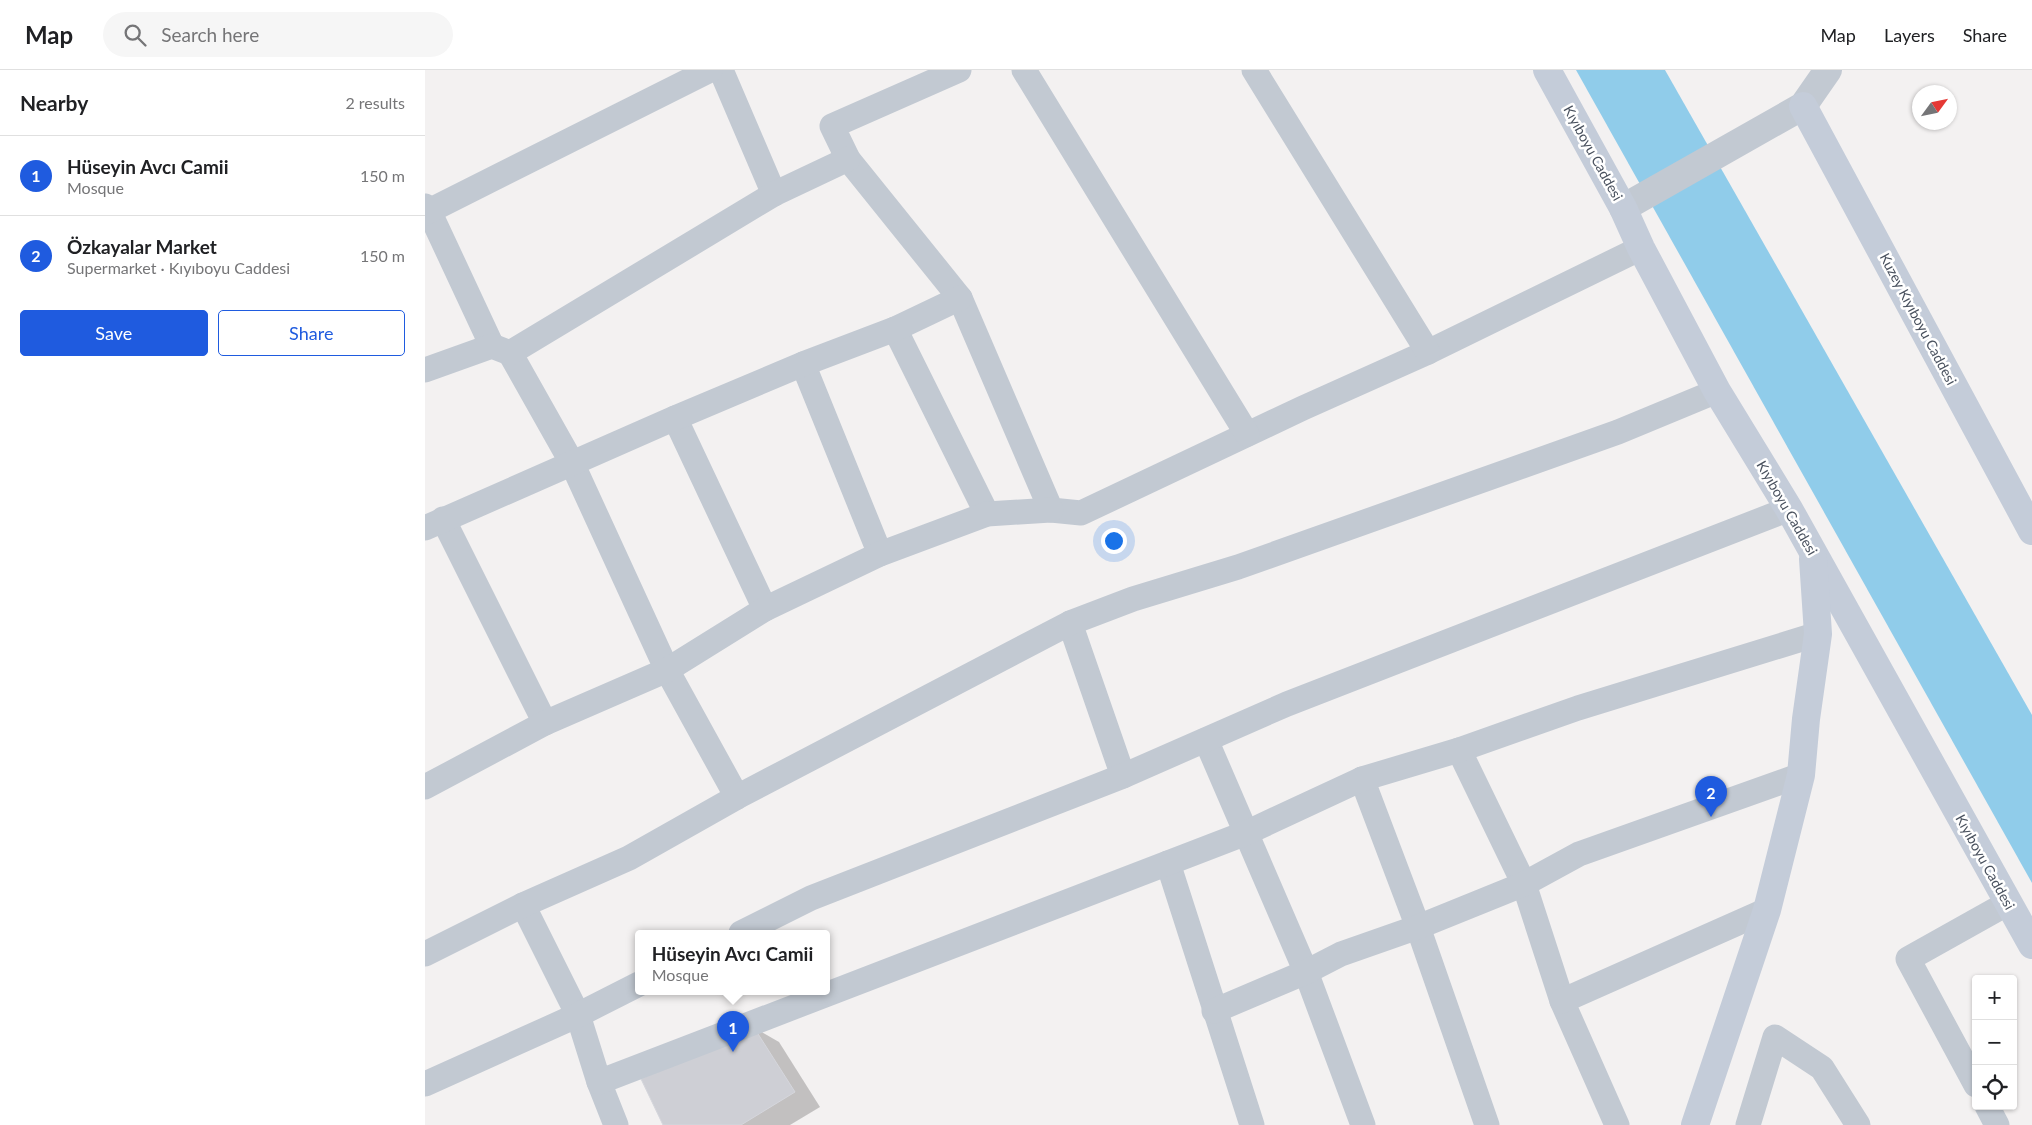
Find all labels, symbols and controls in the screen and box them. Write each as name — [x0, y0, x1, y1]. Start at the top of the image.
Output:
search box — [103, 12, 453, 57]
text: Map — [25, 20, 73, 49]
icon: search — [121, 21, 149, 49]
text: Search here — [161, 23, 259, 46]
text: Map — [1820, 24, 1856, 46]
text: Layers — [1884, 24, 1935, 46]
text: Share — [1963, 24, 2007, 46]
north arrow — [1912, 85, 1957, 130]
text: Nearby — [20, 90, 88, 115]
text: 2 results — [345, 93, 405, 112]
street label: Kıyıboyu Caddesi — [1560, 102, 1627, 203]
text: Hüseyin Avcı Camii — [67, 155, 228, 178]
text: 1 — [31, 166, 41, 185]
text: 150 m — [360, 166, 405, 185]
text: Mosque — [67, 178, 124, 197]
text: Özkayalar Market — [67, 235, 217, 258]
text: 2 — [31, 246, 41, 265]
text: 150 m — [360, 246, 405, 265]
street label: Kuzey Kıyıboyu Caddesi — [1876, 250, 1960, 388]
text: Supermarket · Kıyıboyu Caddesi — [67, 258, 290, 277]
button: Save — [20, 310, 208, 356]
button: Share — [218, 310, 405, 356]
street label: Kıyıboyu Caddesi — [1754, 458, 1821, 558]
your location — [1101, 528, 1127, 554]
pin: 2 — [1695, 776, 1727, 817]
street label: Kıyıboyu Caddesi — [1952, 811, 2019, 912]
popup — [635, 930, 830, 995]
text: Hüseyin Avcı Camii — [652, 942, 813, 965]
text: Mosque — [652, 965, 709, 984]
map controls — [1972, 975, 2017, 1110]
button: + — [1972, 975, 2017, 1020]
pin: 1 — [717, 1011, 749, 1052]
button: − — [1972, 1020, 2017, 1065]
button: locate — [1972, 1065, 2017, 1110]

